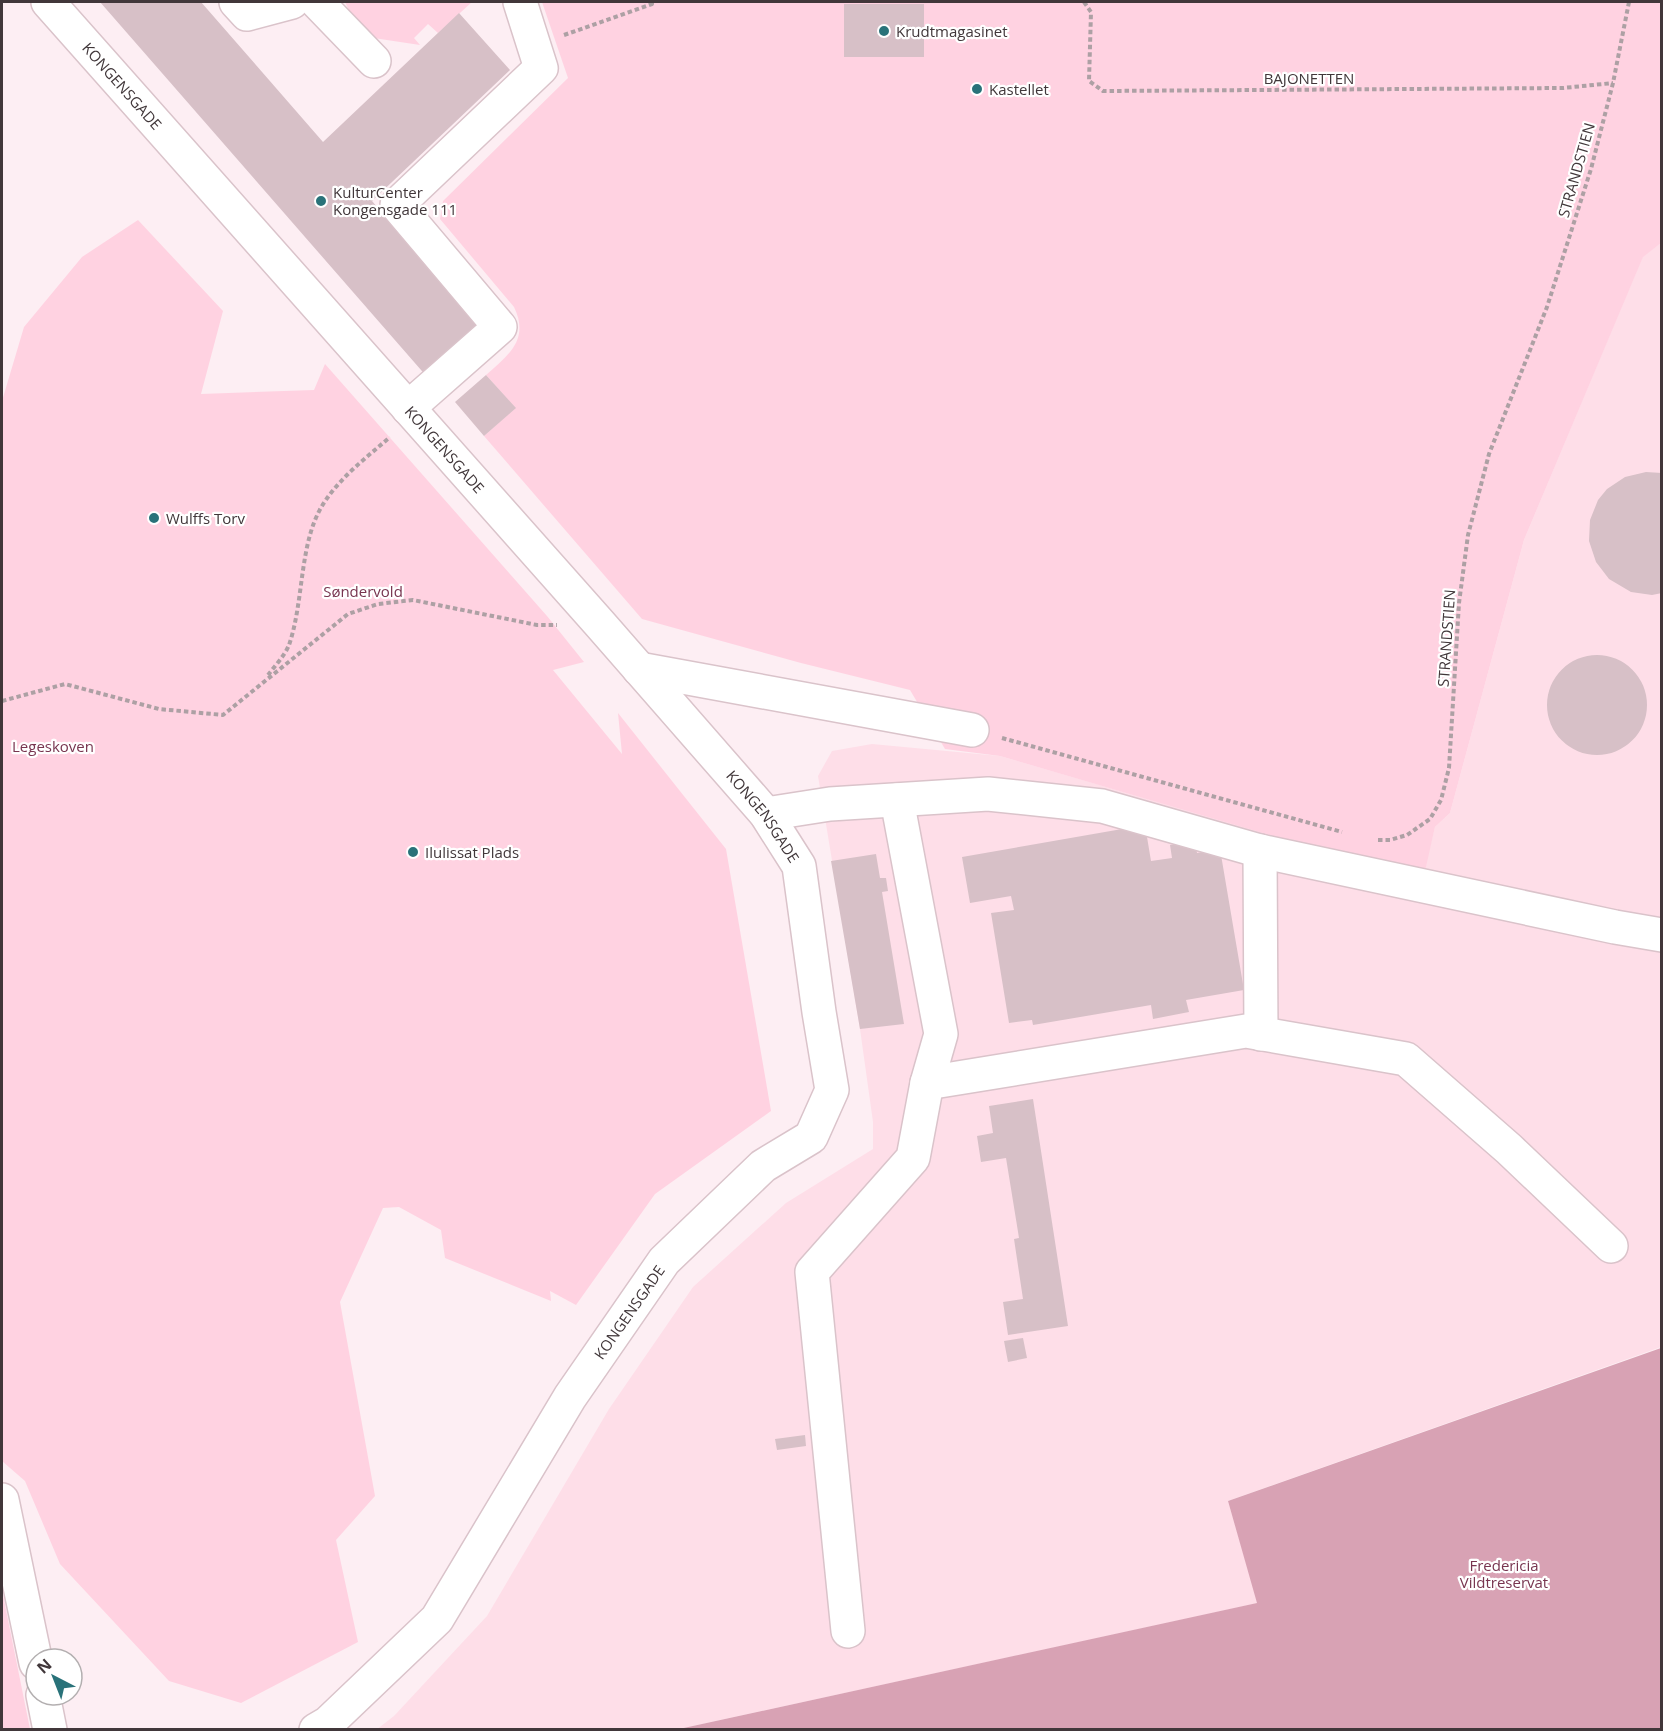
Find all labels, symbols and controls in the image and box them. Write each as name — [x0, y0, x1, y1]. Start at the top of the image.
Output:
place label: Krudtmagasinet — [896, 21, 1008, 41]
marker: Krudtmagasinet — [877, 24, 891, 38]
street label: KONGENSGADE — [78, 38, 167, 134]
street label: BAJONETTEN — [1264, 68, 1354, 88]
place label: Kastellet — [989, 79, 1049, 99]
marker: Kastellet — [970, 82, 984, 96]
street label: STRANDSTIEN — [1553, 120, 1599, 220]
place label: KulturCenter Kongensgade 111 — [333, 182, 457, 219]
marker: KulturCenter Kongensgade 111 — [314, 194, 328, 208]
street label: KONGENSGADE — [401, 401, 489, 497]
place label: Wulffs Torv — [166, 508, 245, 528]
marker: Wulffs Torv — [147, 511, 161, 525]
park label: Søndervold — [323, 581, 403, 601]
street label: STRANDSTIEN — [1433, 589, 1459, 687]
park label: Legeskoven — [12, 736, 94, 756]
street label: KONGENSGADE — [722, 766, 804, 866]
place label: Ilulissat Plads — [425, 842, 519, 862]
marker: Ilulissat Plads — [406, 845, 420, 859]
street label: KONGENSGADE — [589, 1261, 669, 1363]
park label: Fredericia Vildtreservat — [1460, 1555, 1548, 1592]
north arrow — [24, 1647, 84, 1707]
text: N — [32, 1653, 56, 1678]

